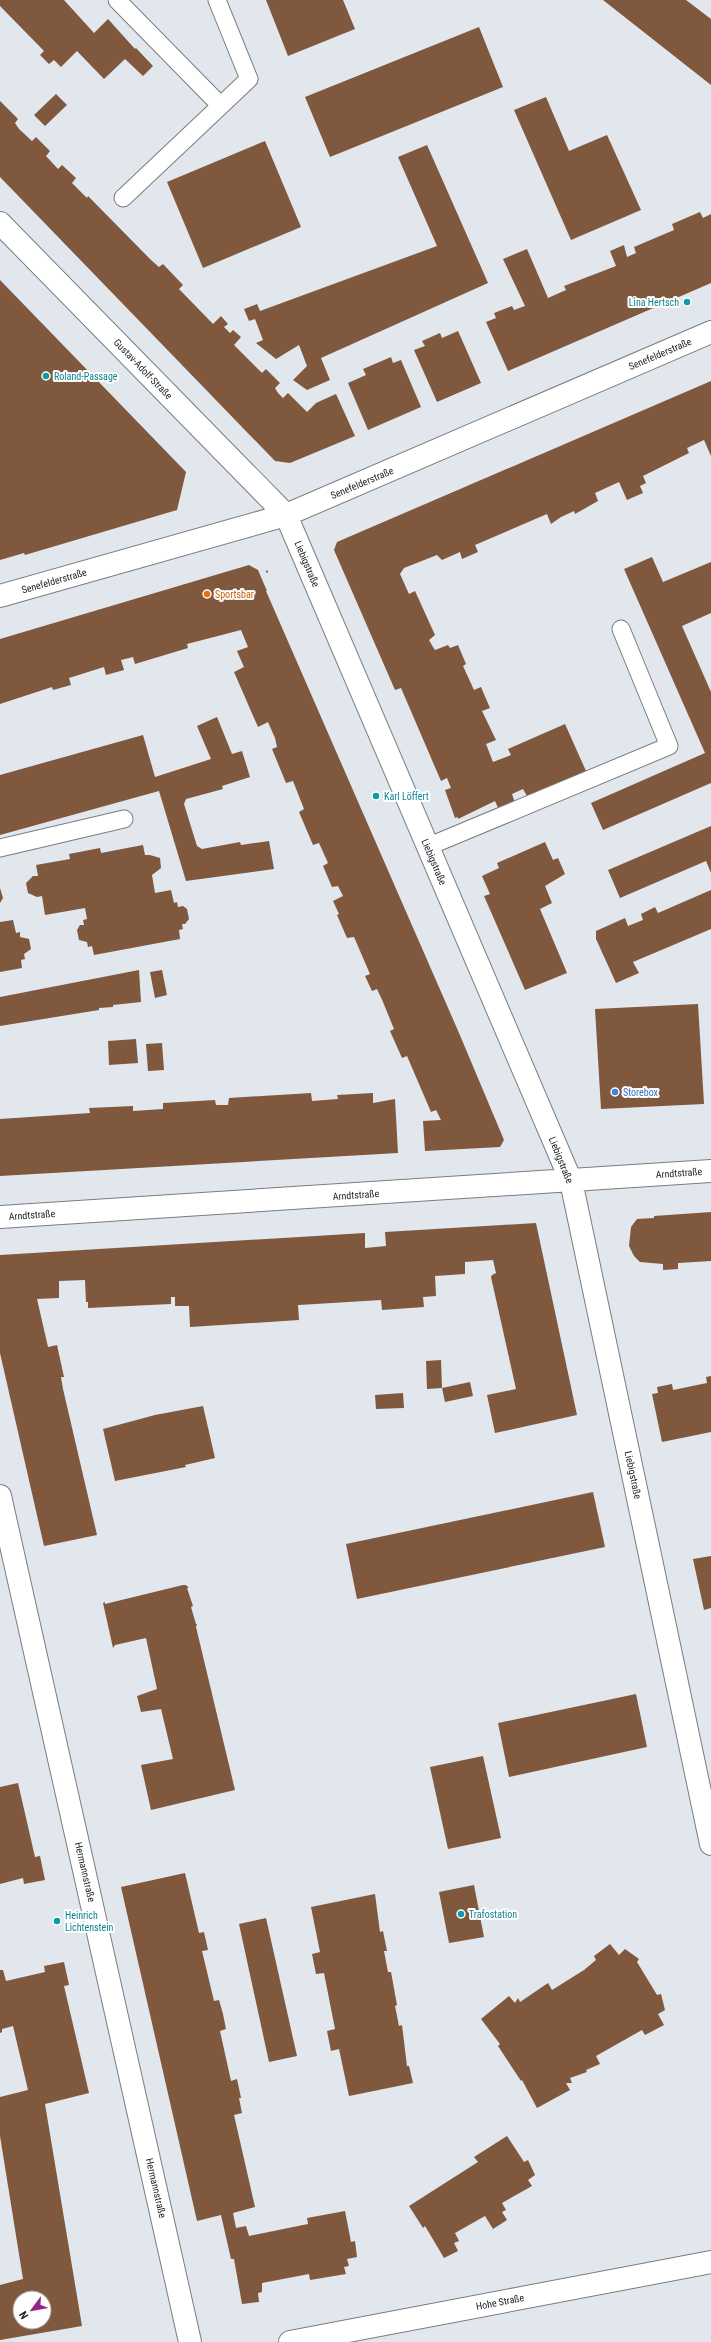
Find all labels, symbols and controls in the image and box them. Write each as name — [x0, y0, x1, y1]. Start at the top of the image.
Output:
place label: Lina Hertsch — [629, 297, 679, 308]
marker: Lina Hertsch — [682, 297, 692, 307]
street label: Senefelderstraße — [627, 336, 693, 372]
street label: Gustav-Adolf-Straße — [112, 337, 175, 401]
marker: Roland-Passage — [41, 371, 51, 381]
place label: Roland-Passage — [54, 371, 118, 382]
street label: Senefelderstraße — [329, 465, 395, 501]
street label: Liebigstraße — [292, 539, 322, 589]
street label: Senefelderstraße — [20, 566, 88, 596]
marker: Sportsbar — [202, 589, 212, 599]
place label: Sportsbar — [215, 589, 254, 600]
marker: Karl Löffert — [371, 791, 381, 801]
place label: Karl Löffert — [384, 791, 429, 802]
street label: Liebigstraße — [419, 837, 449, 887]
marker: Storebox — [610, 1087, 620, 1097]
place label: Storebox — [623, 1087, 659, 1098]
street label: Liebigstraße — [547, 1135, 575, 1185]
street label: Arndtstraße — [655, 1166, 703, 1180]
street label: Arndtstraße — [332, 1188, 380, 1202]
street label: Arndtstraße — [8, 1208, 56, 1222]
street label: Liebigstraße — [623, 1450, 644, 1500]
street label: Hermannstraße — [73, 1841, 97, 1903]
marker: Trafostation — [456, 1909, 466, 1919]
place label: Trafostation — [469, 1909, 517, 1920]
place label: Heinrich Lichtenstein — [65, 1910, 113, 1933]
marker: Heinrich Lichtenstein — [52, 1916, 62, 1926]
street label: Hermannstraße — [144, 2157, 168, 2219]
north arrow — [12, 2290, 52, 2330]
street label: Hohe Straße — [475, 2292, 525, 2312]
text: N — [17, 2309, 31, 2321]

